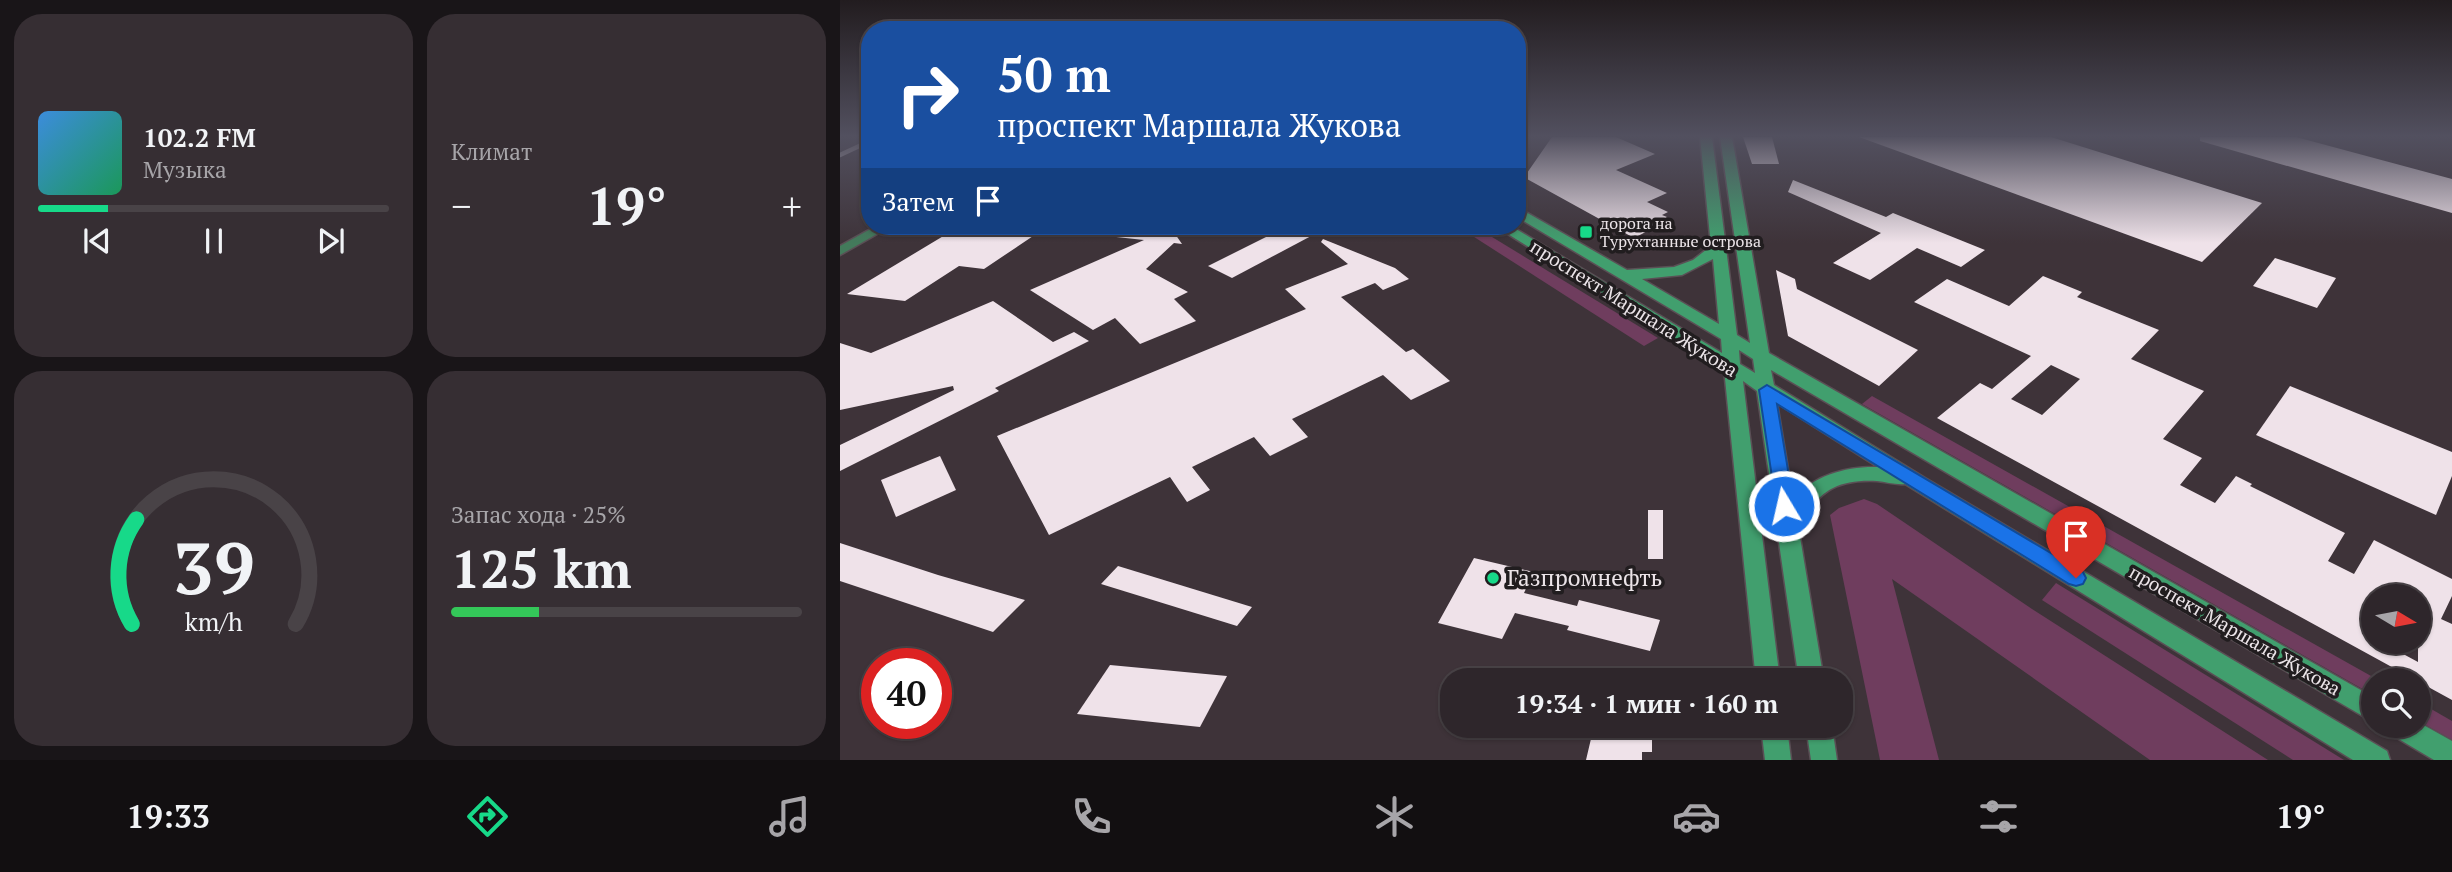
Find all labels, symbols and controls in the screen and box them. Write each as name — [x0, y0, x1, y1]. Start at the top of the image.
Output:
text: 50 m — [997, 41, 1111, 106]
icon: right — [882, 49, 973, 140]
text: проспект Маршала Жукова — [997, 104, 1401, 146]
text: 102.2 FM — [143, 120, 256, 154]
text: Климат — [451, 136, 532, 167]
text: Музыка — [143, 154, 227, 185]
text: 19° — [586, 171, 667, 240]
text: − — [451, 181, 471, 231]
text: + — [782, 181, 802, 231]
icon: arrive — [969, 182, 1007, 220]
text: Затем — [882, 184, 955, 218]
place label: дорога на Турухтанные острова — [1600, 212, 1761, 252]
icon: previous — [78, 222, 116, 260]
icon: pause — [195, 222, 233, 260]
icon: next — [312, 222, 350, 260]
marker: дорога на Турухтанные острова — [1578, 224, 1594, 240]
street label: проспект Маршала Жукова — [1526, 233, 1743, 382]
position arrow — [1747, 469, 1821, 543]
text: Запас хода · 25% — [451, 499, 626, 530]
pin — [2046, 506, 2106, 578]
icon: arrive — [2057, 517, 2095, 555]
text: 39 — [172, 519, 255, 616]
text: 125 km — [451, 534, 632, 603]
street label: проспект Маршала Жукова — [2125, 559, 2346, 701]
place label: Газпромнефть — [1507, 562, 1662, 593]
marker: Газпромнефть — [1485, 570, 1501, 586]
north arrow — [2361, 584, 2431, 654]
map controls — [2361, 584, 2431, 738]
text: km/h — [185, 605, 243, 638]
speed limit sign: 40 — [861, 648, 952, 739]
button: search — [2361, 668, 2431, 738]
text: 19:34 · 1 мин · 160 m — [1515, 686, 1778, 720]
icon: directions — [463, 792, 512, 841]
icon: music — [765, 792, 814, 841]
icon: phone — [1067, 792, 1116, 841]
icon: climate — [1370, 792, 1419, 841]
icon: car — [1672, 792, 1721, 841]
icon: filters — [1974, 792, 2023, 841]
text: 19:33 — [127, 795, 210, 837]
text: 19° — [2276, 795, 2325, 837]

